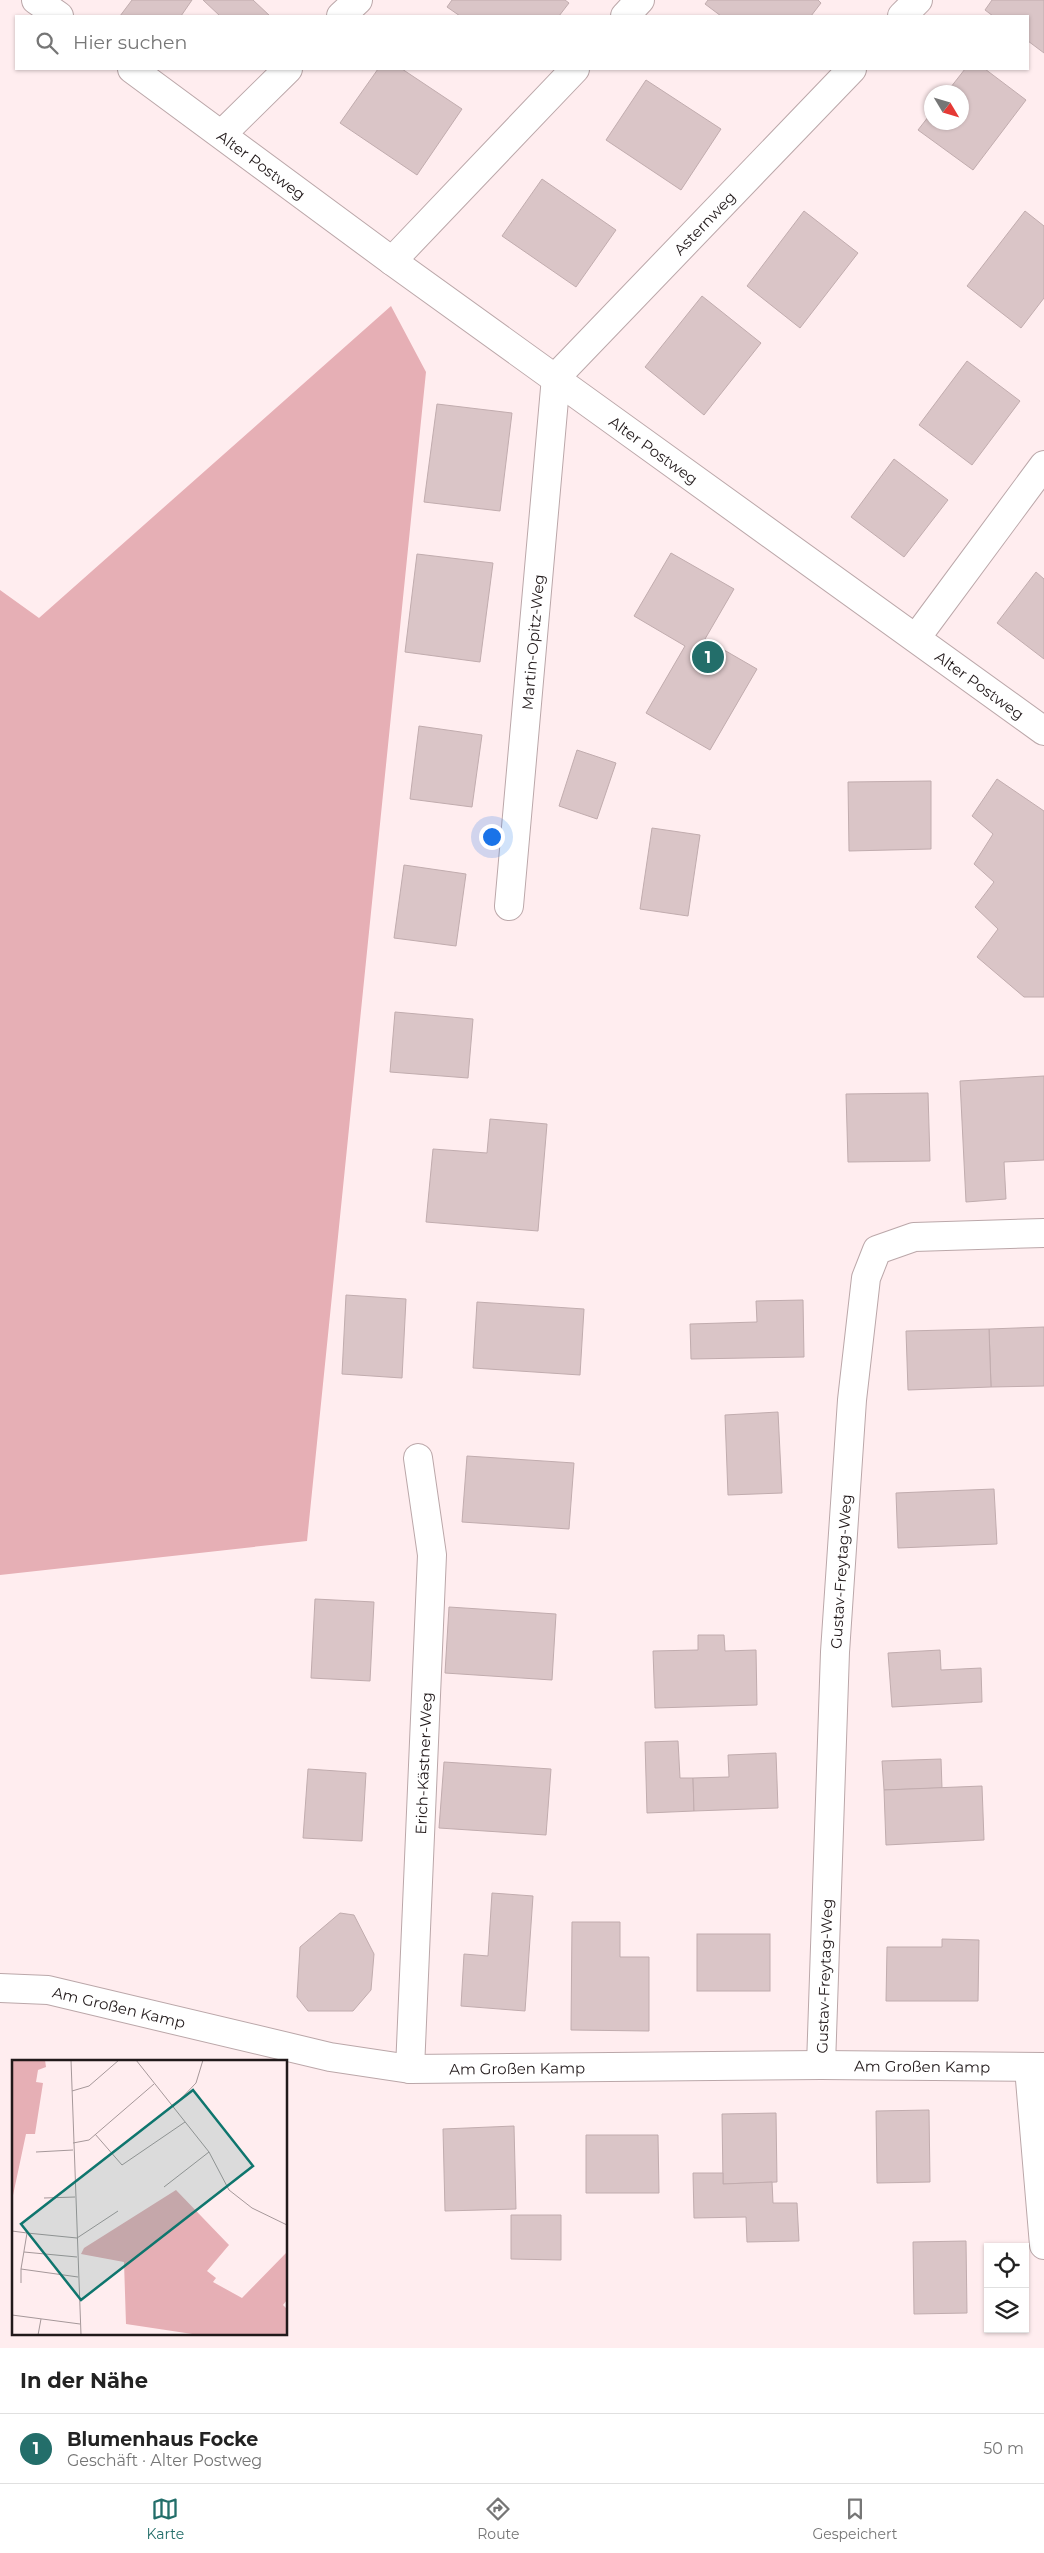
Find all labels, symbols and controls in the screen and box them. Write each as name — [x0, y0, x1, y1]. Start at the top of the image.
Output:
search box — [15, 15, 1029, 70]
icon: search — [33, 29, 61, 57]
text: Hier suchen — [73, 31, 187, 54]
north arrow — [924, 85, 969, 130]
street label: Alter Postweg — [214, 126, 309, 203]
street label: Asternweg — [669, 187, 739, 259]
street label: Alter Postweg — [606, 411, 702, 488]
street label: Martin-Opitz-Weg — [517, 573, 548, 711]
pin: 1 — [692, 638, 724, 676]
street label: Alter Postweg — [932, 646, 1028, 723]
your location — [479, 824, 505, 850]
street label: Gustav-Freytag-Weg — [826, 1493, 855, 1649]
street label: Erich-Kästner-Weg — [411, 1692, 436, 1835]
street label: Gustav-Freytag-Weg — [812, 1898, 836, 2054]
street label: Am Großen Kamp — [51, 1982, 187, 2032]
street label: Am Großen Kamp — [854, 2056, 990, 2076]
street label: Am Großen Kamp — [449, 2058, 585, 2078]
inset map — [12, 2060, 288, 2336]
map controls — [984, 2243, 1029, 2333]
button: locate — [984, 2243, 1029, 2288]
button: layers — [984, 2288, 1029, 2333]
text: In der Nähe — [20, 2368, 148, 2393]
text: Blumenhaus Focke — [67, 2428, 258, 2451]
text: 1 — [33, 2439, 39, 2458]
text: 50 m — [983, 2439, 1024, 2458]
text: Geschäft · Alter Postweg — [67, 2451, 262, 2470]
tab: Karte — [147, 2495, 184, 2543]
tab: Route — [477, 2495, 519, 2543]
tab: Gespeichert — [812, 2495, 897, 2543]

